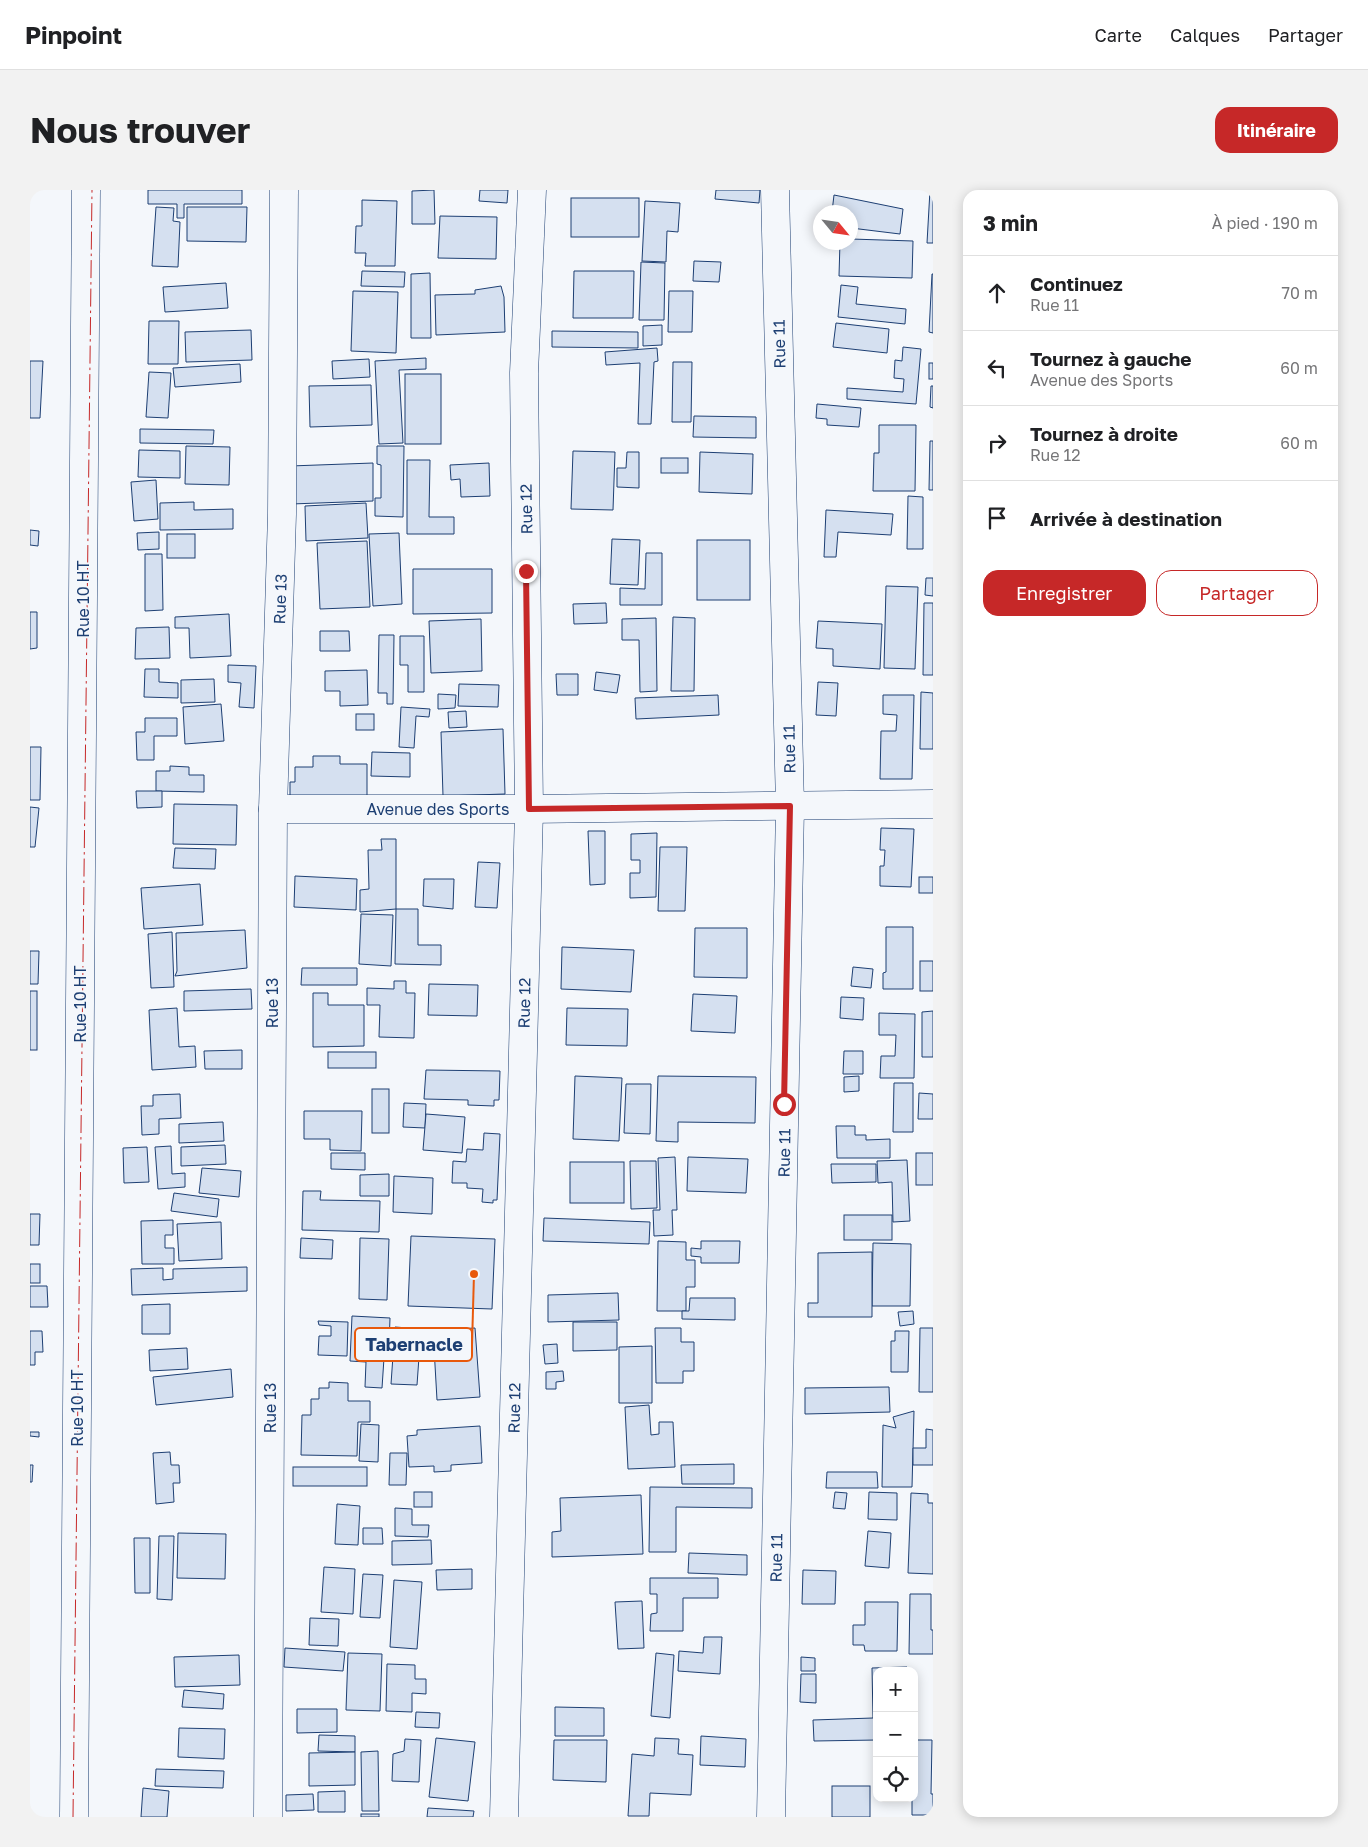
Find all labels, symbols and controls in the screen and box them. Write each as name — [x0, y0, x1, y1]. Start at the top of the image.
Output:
text: Pinpoint — [25, 20, 122, 49]
text: Carte — [1095, 24, 1142, 46]
text: Calques — [1170, 24, 1240, 46]
text: Partager — [1268, 24, 1343, 46]
button: Itinéraire — [1215, 107, 1338, 153]
text: Nous trouver — [30, 109, 250, 151]
north arrow — [813, 205, 858, 250]
text: 3 min — [983, 210, 1038, 236]
text: À pied · 190 m — [1212, 213, 1318, 233]
text: Continuez — [1030, 272, 1123, 295]
icon: ahead — [983, 279, 1011, 307]
text: 70 m — [1281, 283, 1318, 303]
text: Rue 11 — [1030, 295, 1079, 315]
street label: Rue 11 — [769, 319, 789, 369]
text: Tournez à gauche — [1030, 347, 1191, 370]
icon: left — [983, 354, 1011, 382]
text: 60 m — [1280, 358, 1318, 378]
text: Avenue des Sports — [1030, 370, 1173, 390]
text: Tournez à droite — [1030, 422, 1178, 445]
icon: right — [983, 429, 1011, 457]
text: 60 m — [1280, 433, 1318, 453]
text: Rue 12 — [1030, 445, 1081, 465]
street label: Rue 12 — [516, 484, 536, 534]
icon: arrive — [983, 504, 1011, 532]
text: Arrivée à destination — [1030, 507, 1222, 530]
street label: Rue 10 HT — [73, 560, 93, 638]
route end — [515, 560, 538, 583]
button: Enregistrer — [983, 570, 1146, 616]
button: Partager — [1156, 570, 1318, 616]
street label: Rue 13 — [269, 573, 291, 625]
street label: Rue 11 — [779, 724, 799, 774]
street label: Avenue des Sports — [366, 799, 510, 819]
street label: Rue 10 HT — [70, 965, 90, 1043]
street label: Rue 13 — [262, 978, 282, 1028]
street label: Rue 12 — [514, 978, 534, 1028]
route start — [773, 1093, 796, 1116]
street label: Rue 11 — [774, 1128, 794, 1178]
callout: Tabernacle — [355, 1328, 472, 1361]
text: Tabernacle — [365, 1333, 463, 1355]
street label: Rue 10 HT — [67, 1369, 87, 1447]
street label: Rue 13 — [260, 1383, 280, 1433]
street label: Rue 12 — [504, 1383, 524, 1433]
street label: Rue 11 — [766, 1533, 786, 1583]
map controls — [873, 1667, 918, 1802]
button: + — [873, 1667, 918, 1712]
button: − — [873, 1712, 918, 1757]
button: locate — [873, 1757, 918, 1802]

